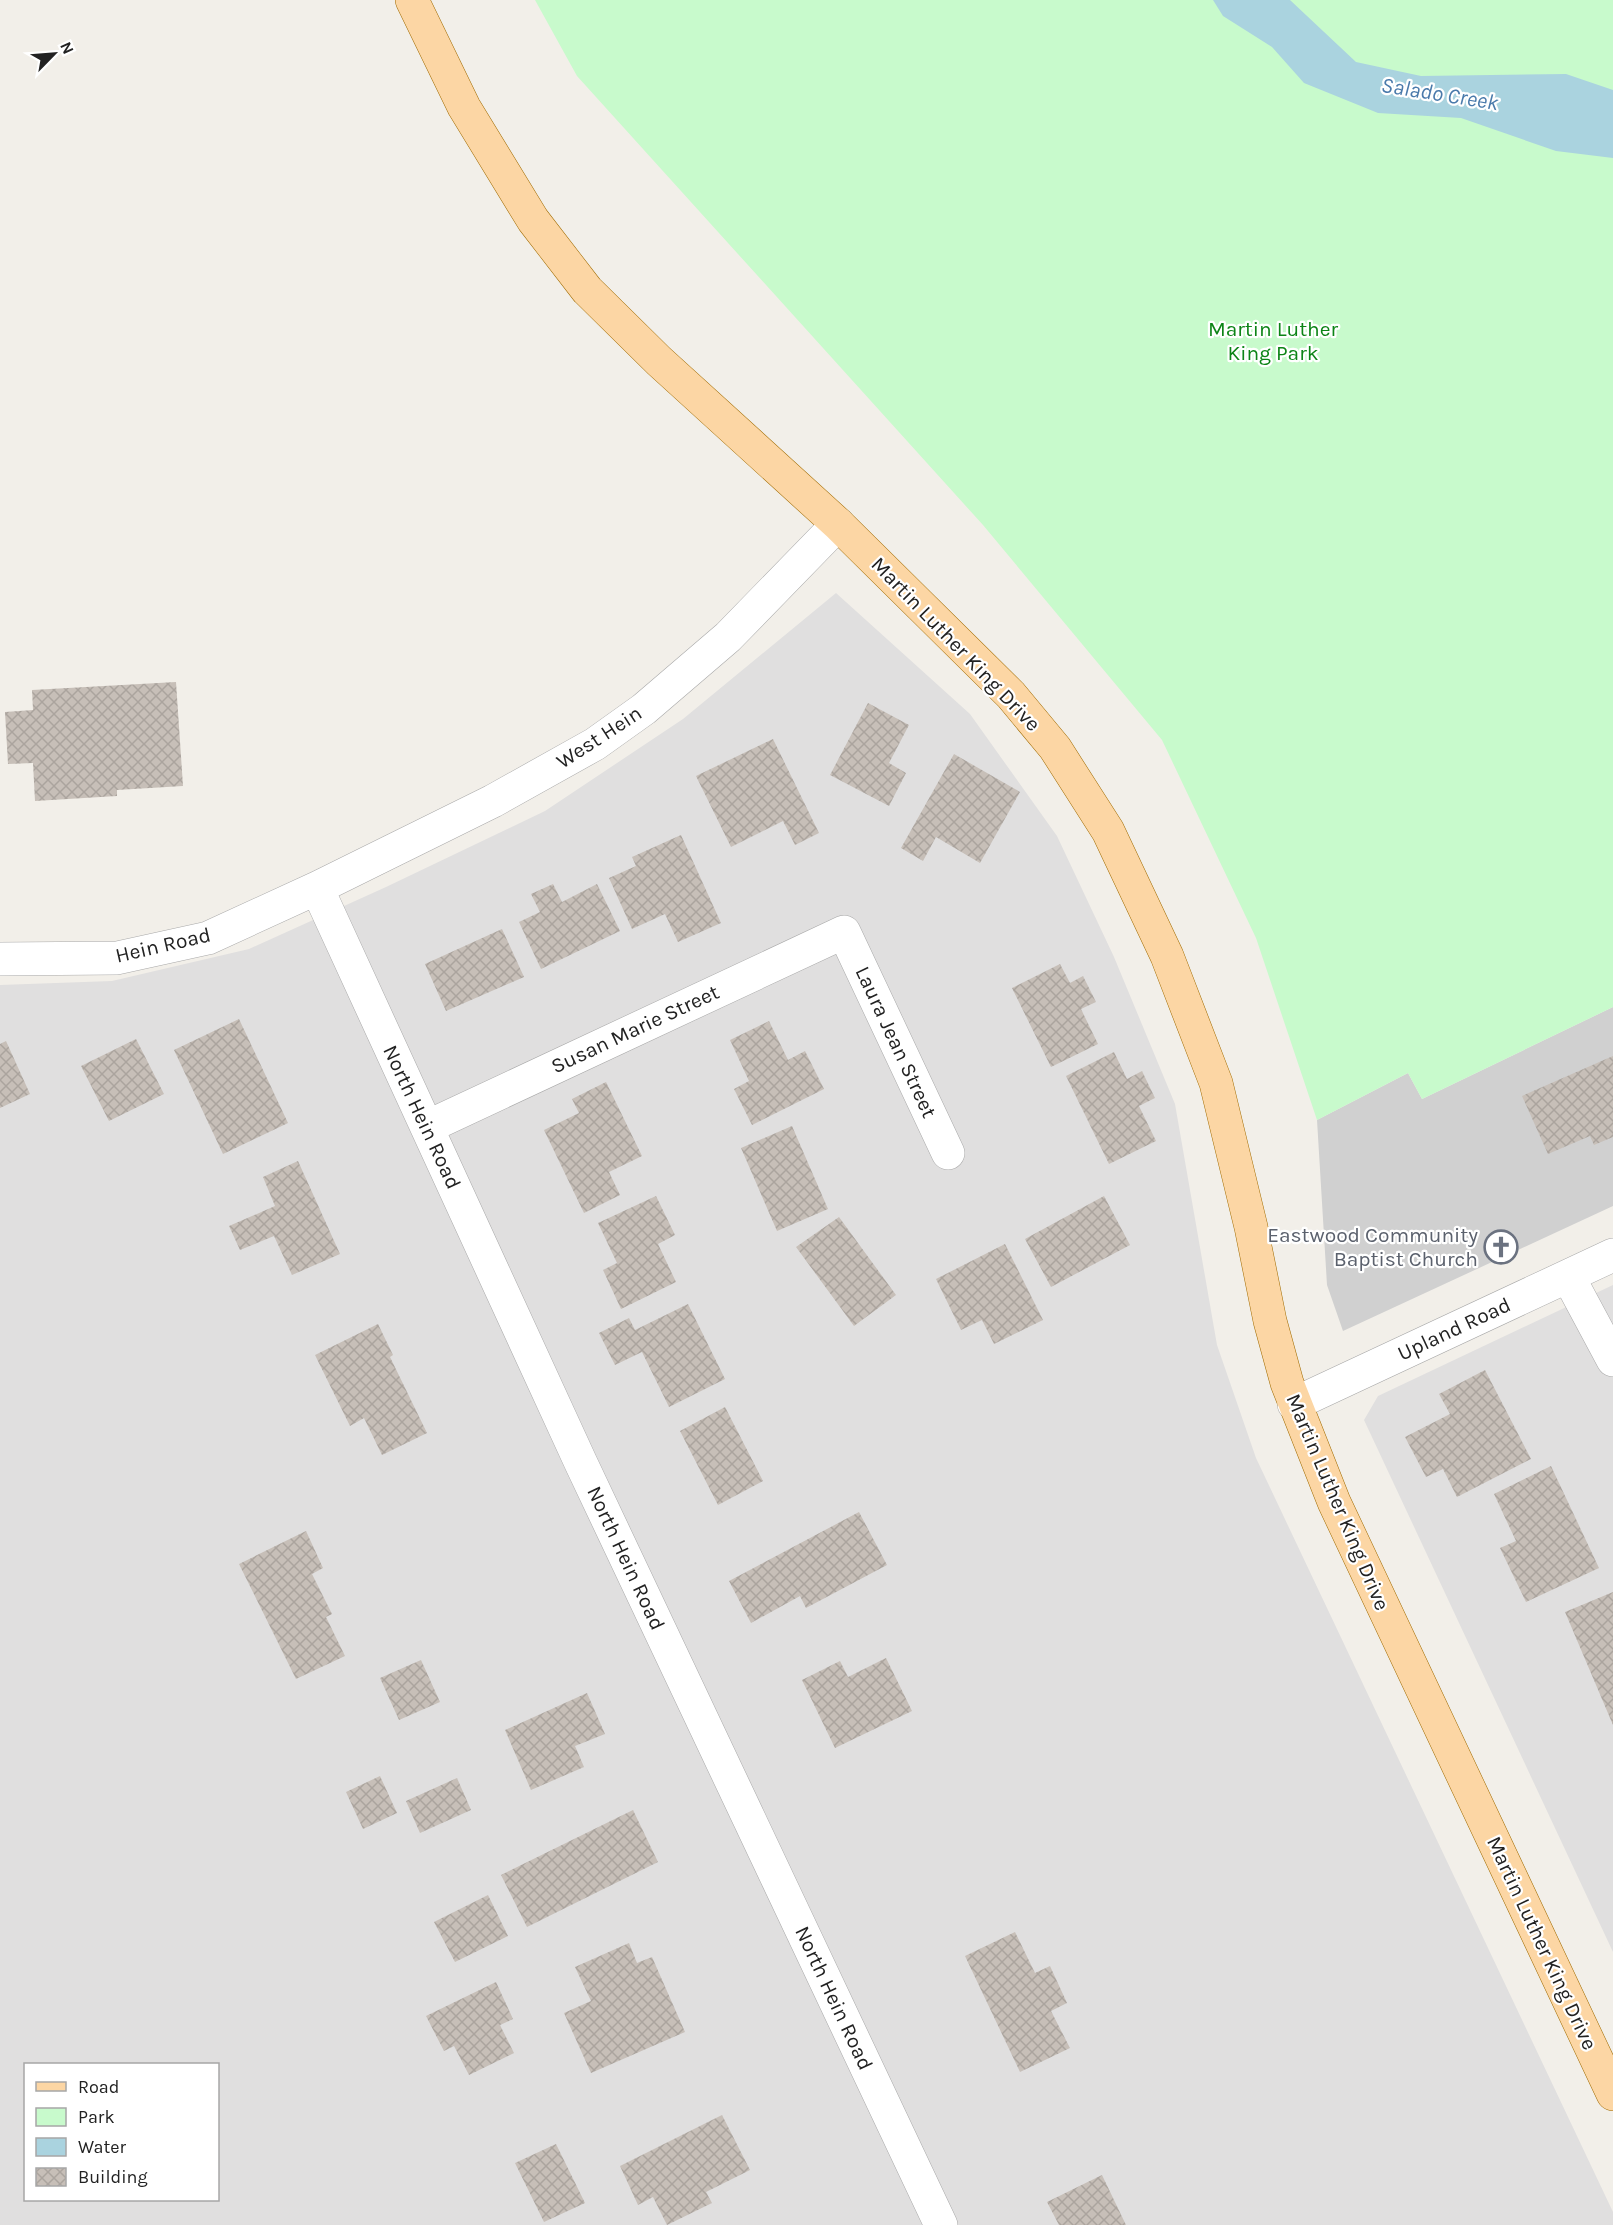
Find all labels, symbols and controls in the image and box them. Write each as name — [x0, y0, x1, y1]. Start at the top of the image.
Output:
north arrow — [24, 24, 84, 84]
text: N — [56, 39, 78, 57]
water label: Salado Creek — [1379, 72, 1501, 116]
park label: Martin Luther King Park — [1208, 317, 1339, 365]
street label: Martin Luther King Drive — [867, 552, 1045, 736]
street label: West Hein — [552, 701, 646, 773]
street label: Hein Road — [113, 922, 213, 968]
street label: Laura Jean Street — [850, 962, 942, 1122]
street label: Susan Marie Street — [547, 980, 723, 1078]
street label: North Hein Road — [378, 1041, 466, 1193]
place label: Eastwood Community Baptist Church — [1267, 1223, 1478, 1271]
church icon: Eastwood Community Baptist Church — [1483, 1229, 1519, 1265]
street label: Upland Road — [1394, 1292, 1514, 1366]
street label: Martin Luther King Drive — [1281, 1390, 1395, 1614]
street label: North Hein Road — [582, 1482, 670, 1634]
street label: Martin Luther King Drive — [1482, 1832, 1602, 2054]
street label: North Hein Road — [790, 1922, 878, 2074]
legend — [24, 2063, 219, 2201]
text: Road — [78, 2076, 119, 2098]
text: Park — [78, 2106, 115, 2128]
text: Water — [78, 2136, 126, 2158]
text: Building — [78, 2166, 148, 2188]

